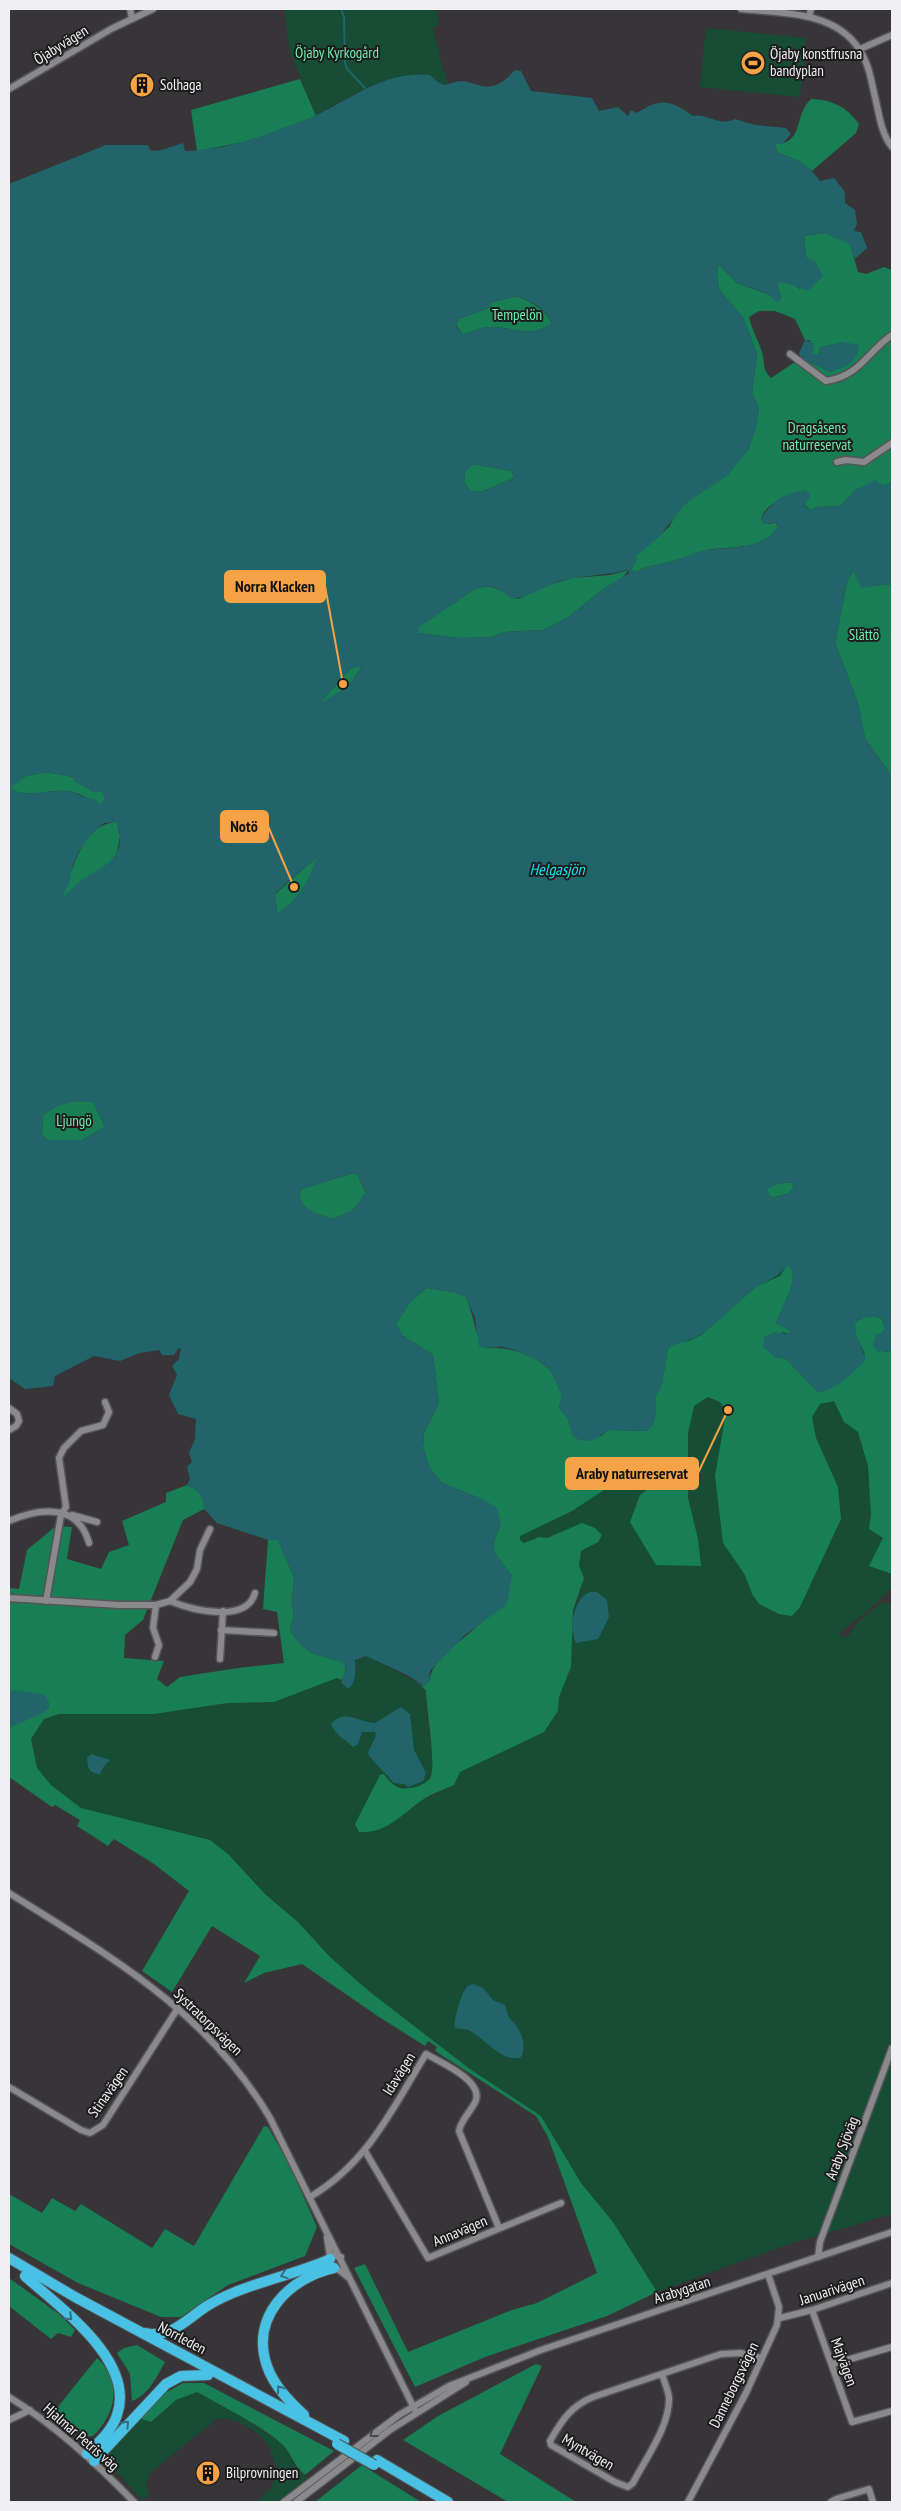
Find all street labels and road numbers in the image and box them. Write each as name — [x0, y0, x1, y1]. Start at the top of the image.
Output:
street label: Öjabyvägen — [30, 20, 92, 69]
street label: Systratorpsvägen — [170, 1984, 247, 2059]
street label: Idavägen — [378, 2049, 419, 2099]
street label: Stinavägen — [83, 2063, 132, 2121]
street label: Araby Sjöväg — [821, 2113, 862, 2182]
street label: Annavägen — [430, 2211, 490, 2250]
street label: Januarivägen — [796, 2270, 867, 2309]
street label: Arabygatan — [651, 2271, 713, 2308]
street label: Norrleden — [155, 2317, 210, 2358]
street label: Majvägen — [827, 2335, 862, 2389]
street label: Danneborgsvägen — [705, 2339, 762, 2431]
street label: Hjalmar Petris väg — [40, 2399, 123, 2475]
street label: Myntvägen — [559, 2429, 618, 2474]

